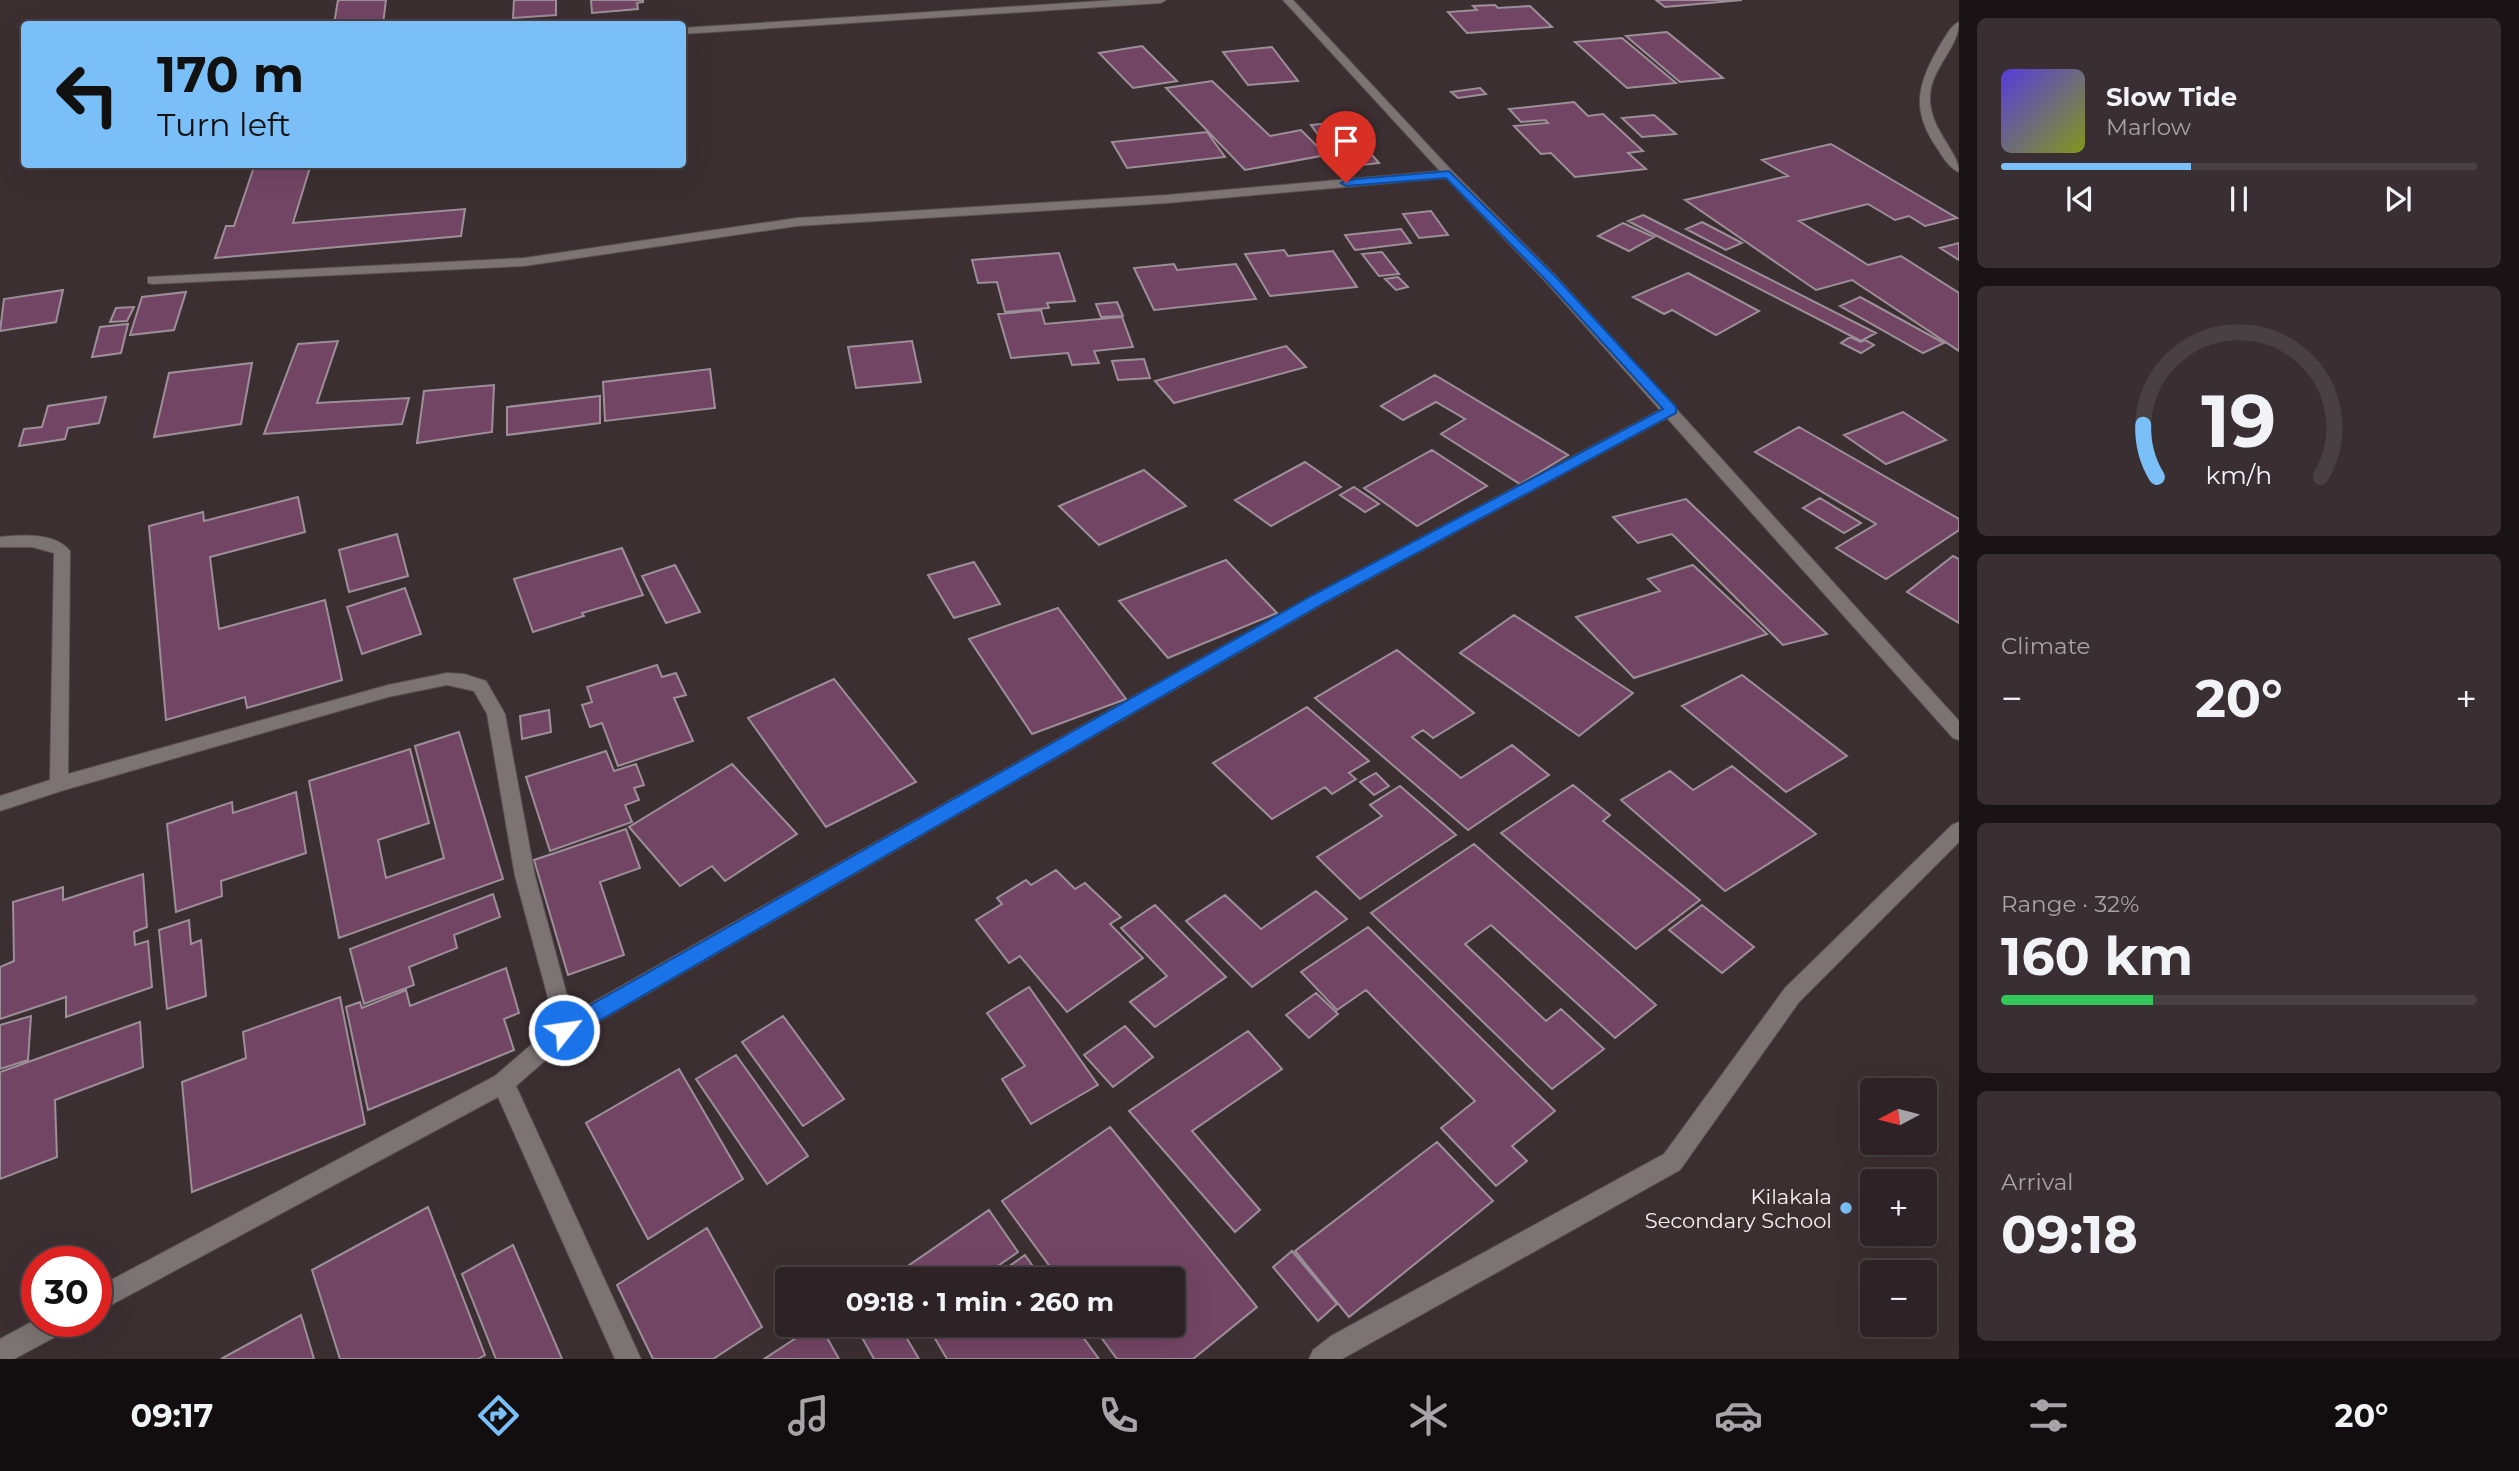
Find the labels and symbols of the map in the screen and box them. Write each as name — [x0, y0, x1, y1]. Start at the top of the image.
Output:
pin — [1316, 111, 1376, 183]
position arrow — [527, 993, 601, 1067]
north arrow — [1860, 1078, 1937, 1155]
place label: Kilakala Secondary School — [1645, 1184, 1832, 1233]
marker: Kilakala Secondary School — [1838, 1200, 1854, 1216]
speed limit sign: 30 — [21, 1246, 112, 1337]

